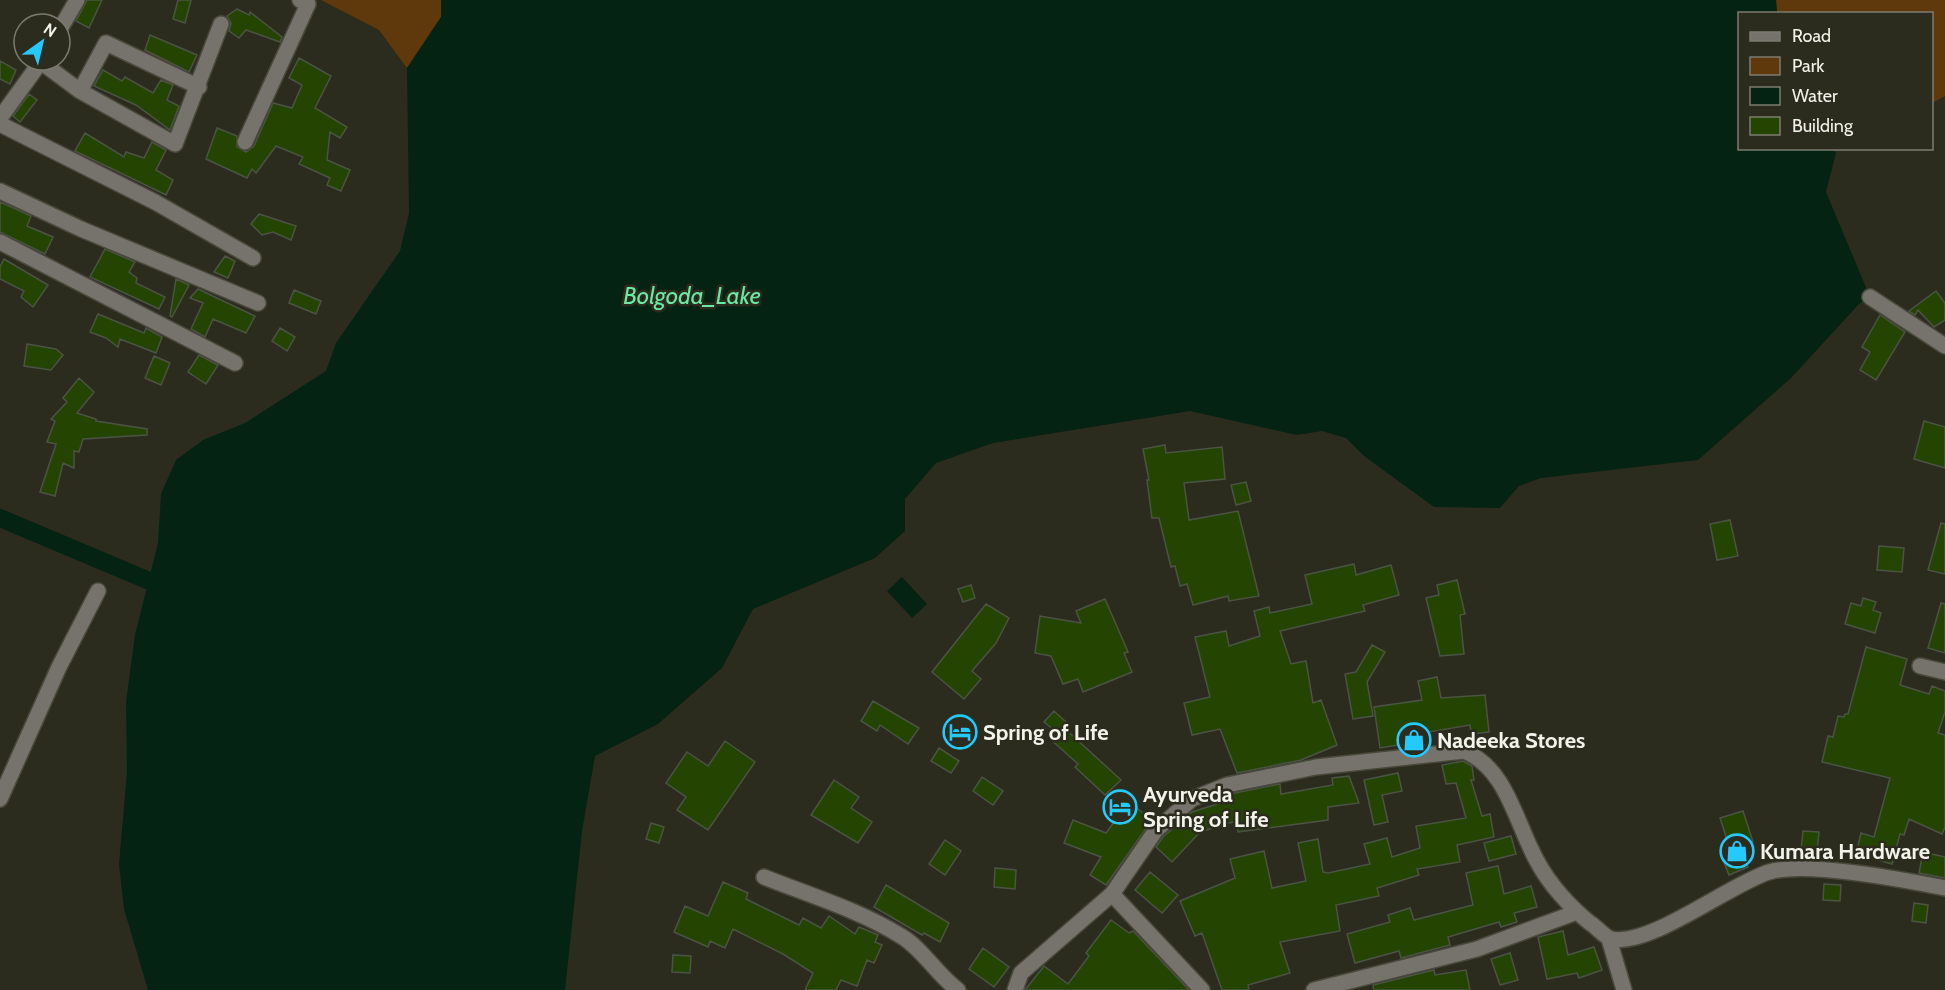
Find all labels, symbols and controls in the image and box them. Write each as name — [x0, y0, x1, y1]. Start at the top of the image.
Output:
north arrow — [12, 12, 72, 72]
legend — [1738, 12, 1933, 150]
text: N — [40, 19, 60, 41]
text: Road — [1792, 25, 1831, 47]
text: Park — [1792, 55, 1825, 77]
text: Water — [1792, 85, 1838, 107]
text: Building — [1792, 115, 1854, 137]
water label: Bolgoda_Lake — [623, 281, 761, 310]
hotel icon: Spring of Life — [942, 714, 978, 750]
place label: Spring of Life — [983, 719, 1109, 746]
shop icon: Nadeeka Stores — [1396, 722, 1432, 758]
place label: Nadeeka Stores — [1437, 727, 1585, 754]
place label: Ayurveda Spring of Life — [1143, 781, 1269, 833]
hotel icon: Ayurveda Spring of Life — [1102, 789, 1138, 825]
shop icon: Kumara Hardware — [1719, 833, 1755, 869]
place label: Kumara Hardware — [1760, 838, 1930, 865]

